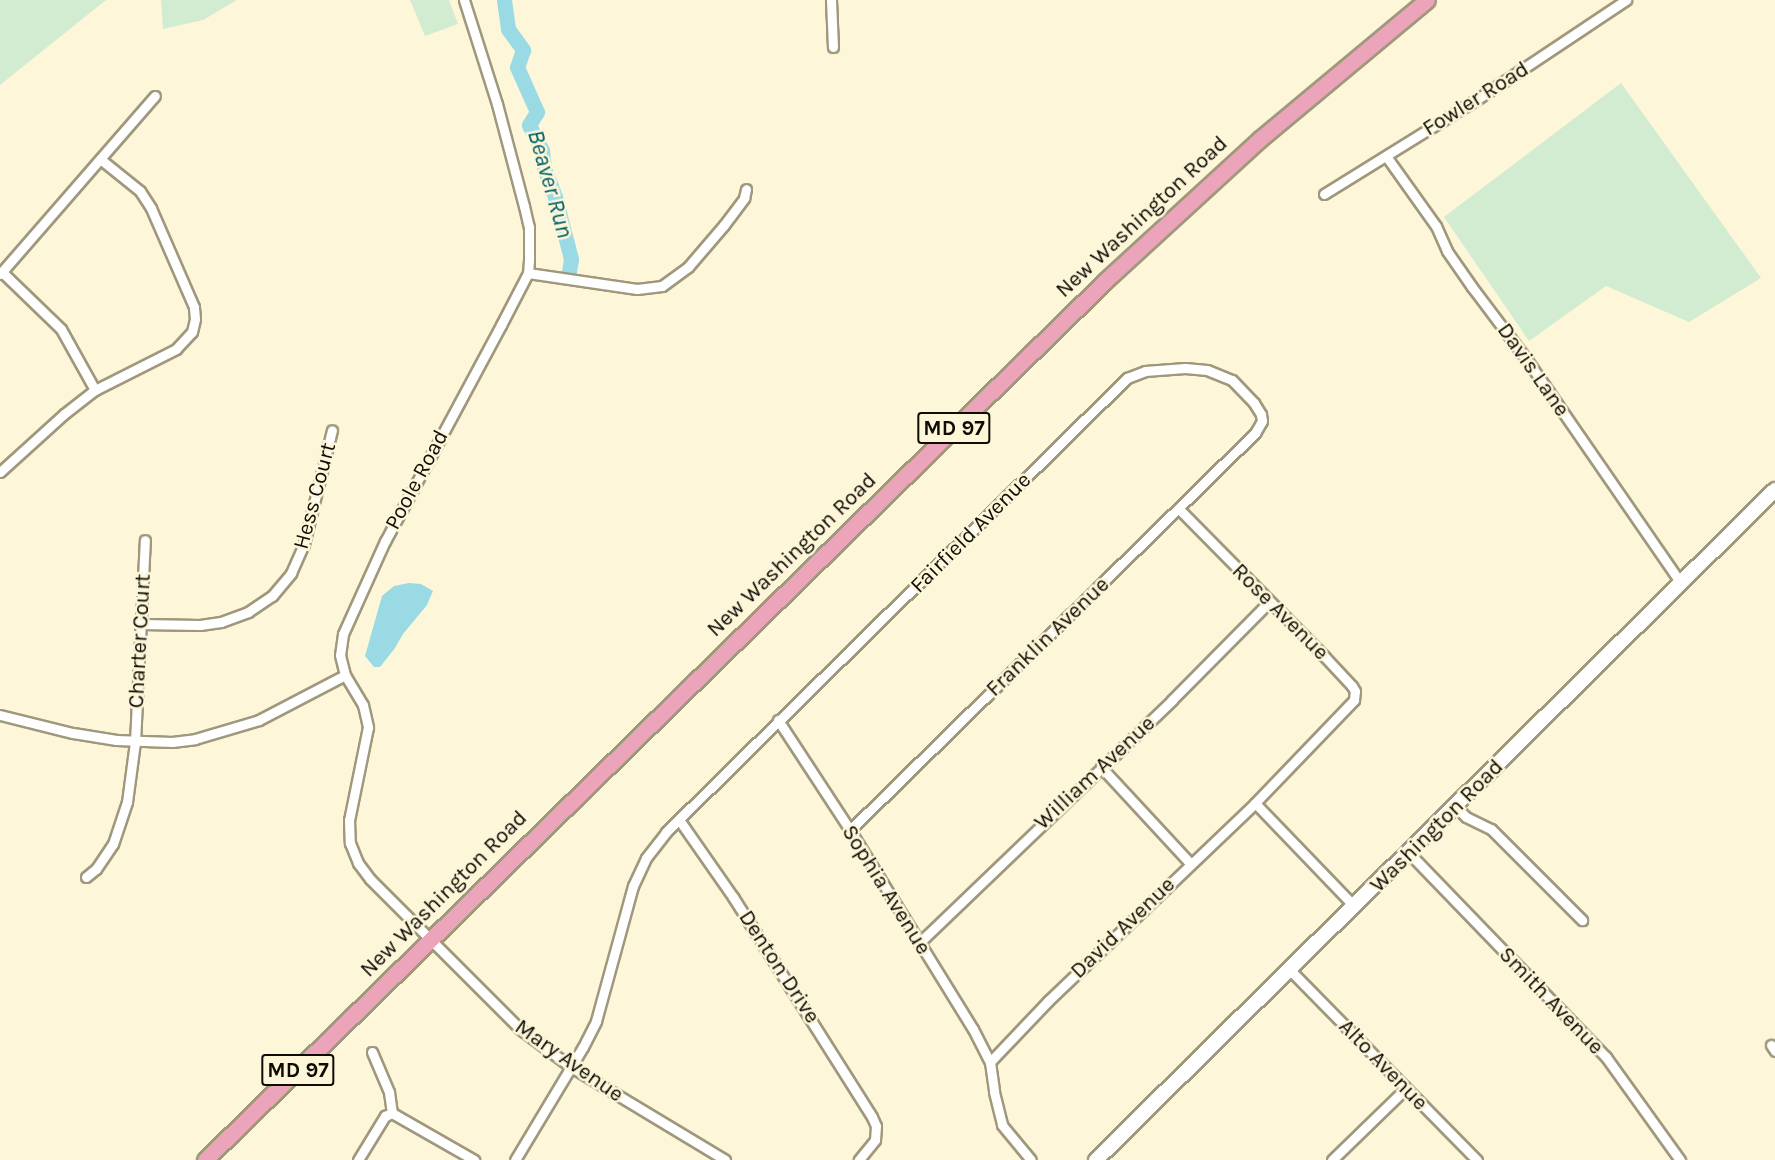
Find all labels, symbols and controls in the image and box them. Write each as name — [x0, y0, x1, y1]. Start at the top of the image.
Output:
street label: Fowler Road — [1418, 56, 1534, 142]
water label: Beaver Run — [521, 127, 579, 241]
street label: New Washington Road — [1051, 131, 1233, 303]
street label: Davis Lane — [1491, 318, 1575, 422]
road number: MD 97 — [916, 410, 992, 446]
street label: Poole Road — [380, 425, 454, 535]
street label: Hess Court — [288, 440, 342, 552]
street label: New Washington Road — [702, 467, 882, 643]
street label: Fairfield Avenue — [905, 467, 1037, 599]
street label: Rose Avenue — [1226, 558, 1334, 666]
street label: Franklin Avenue — [981, 572, 1115, 702]
street label: Charter Court — [123, 573, 157, 709]
street label: William Avenue — [1029, 710, 1161, 836]
street label: Washington Road — [1365, 754, 1509, 898]
street label: New Washington Road — [355, 805, 533, 983]
street label: Sophia Avenue — [836, 820, 936, 960]
street label: David Avenue — [1065, 872, 1181, 984]
street label: Denton Drive — [733, 906, 825, 1028]
street label: Smith Avenue — [1493, 942, 1609, 1060]
street label: Mary Avenue — [510, 1014, 628, 1108]
street label: Alto Avenue — [1333, 1014, 1433, 1116]
road number: MD 97 — [260, 1052, 336, 1088]

